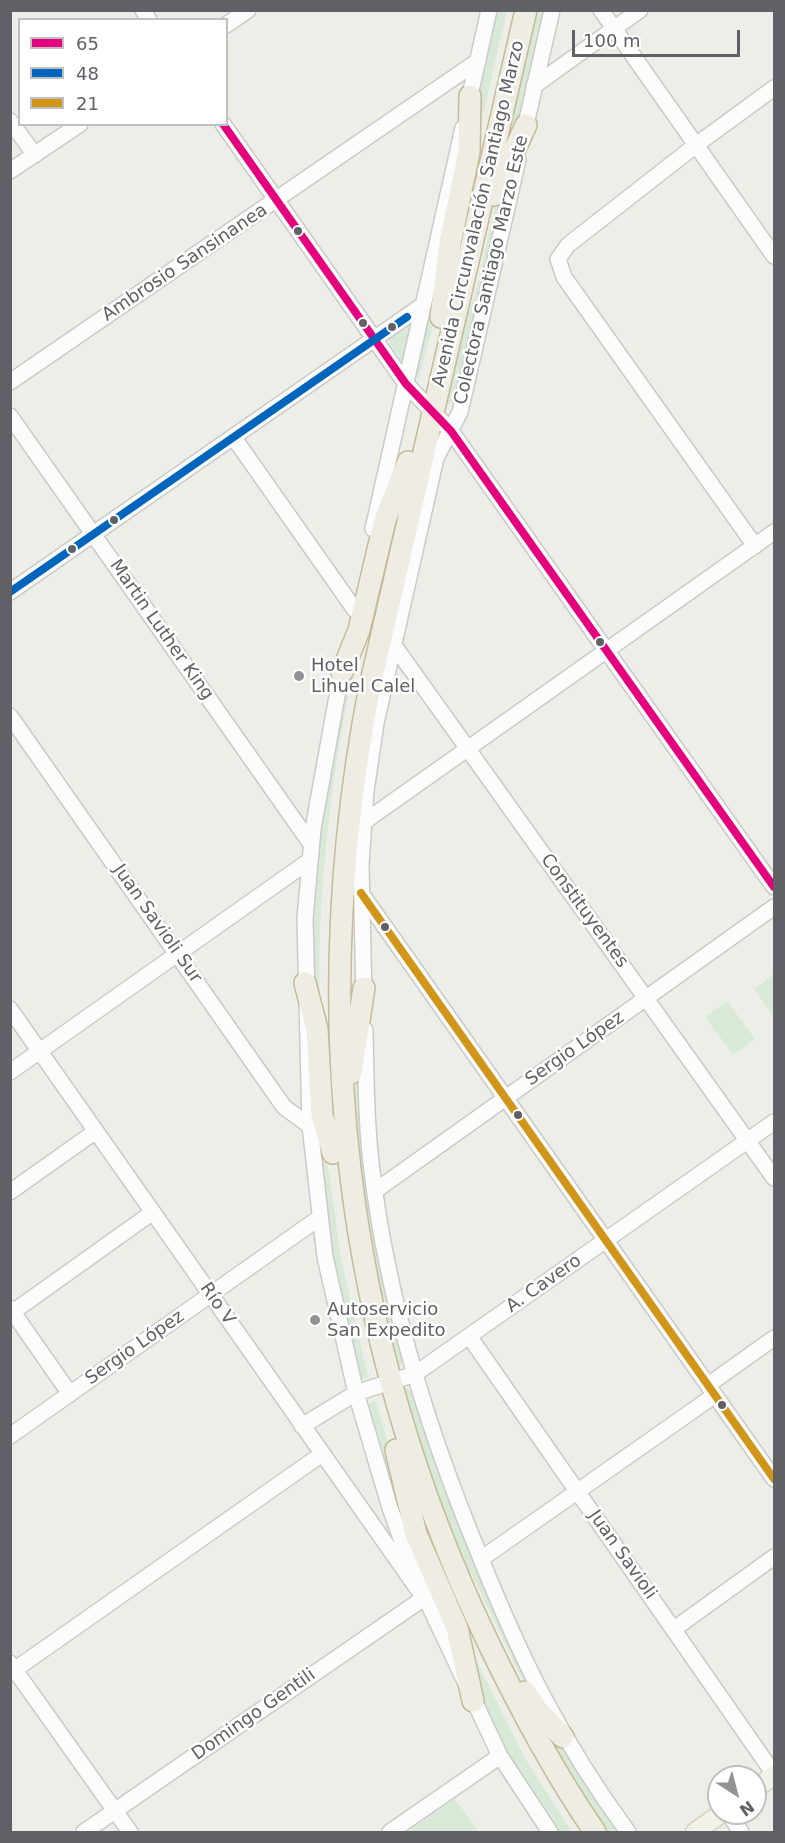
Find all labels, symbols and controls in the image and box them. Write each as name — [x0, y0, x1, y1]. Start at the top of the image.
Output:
legend — [18, 18, 228, 126]
scale bar — [575, 18, 743, 56]
text: 100 m — [583, 30, 641, 51]
text: 65 — [76, 33, 99, 54]
street label: Avenida Circunvalación Santiago Marzo — [429, 39, 529, 389]
text: 48 — [76, 63, 99, 84]
text: 21 — [76, 93, 99, 114]
street label: Colectora Santiago Marzo Este — [450, 133, 534, 407]
street label: Ambrosio Sansinanea — [98, 200, 272, 326]
unlabelled marker — [292, 225, 304, 237]
unlabelled marker — [357, 317, 369, 329]
unlabelled marker — [386, 321, 398, 333]
unlabelled marker — [108, 514, 120, 526]
unlabelled marker — [66, 543, 78, 555]
street label: Martin Luther King — [104, 556, 218, 704]
unlabelled marker — [594, 636, 606, 648]
place label: Hotel Lihuel Calel — [311, 655, 415, 698]
marker: Hotel Lihuel Calel — [292, 669, 306, 683]
street label: Constituyentes — [535, 850, 633, 972]
street label: Juan Savioli Sur — [108, 860, 206, 988]
unlabelled marker — [379, 921, 391, 933]
street label: Sergio López — [522, 1007, 628, 1091]
unlabelled marker — [512, 1109, 524, 1121]
street label: A. Cavero — [502, 1250, 586, 1318]
street label: Río V — [195, 1279, 239, 1329]
place label: Autoservicio San Expedito — [327, 1299, 446, 1342]
street label: Sergio López — [82, 1306, 188, 1390]
marker: Autoservicio San Expedito — [308, 1313, 322, 1327]
unlabelled marker — [716, 1399, 728, 1411]
street label: Juan Savioli — [583, 1506, 661, 1604]
street label: Domingo Gentili — [188, 1664, 320, 1766]
north arrow — [707, 1765, 767, 1825]
text: N — [736, 1797, 758, 1820]

